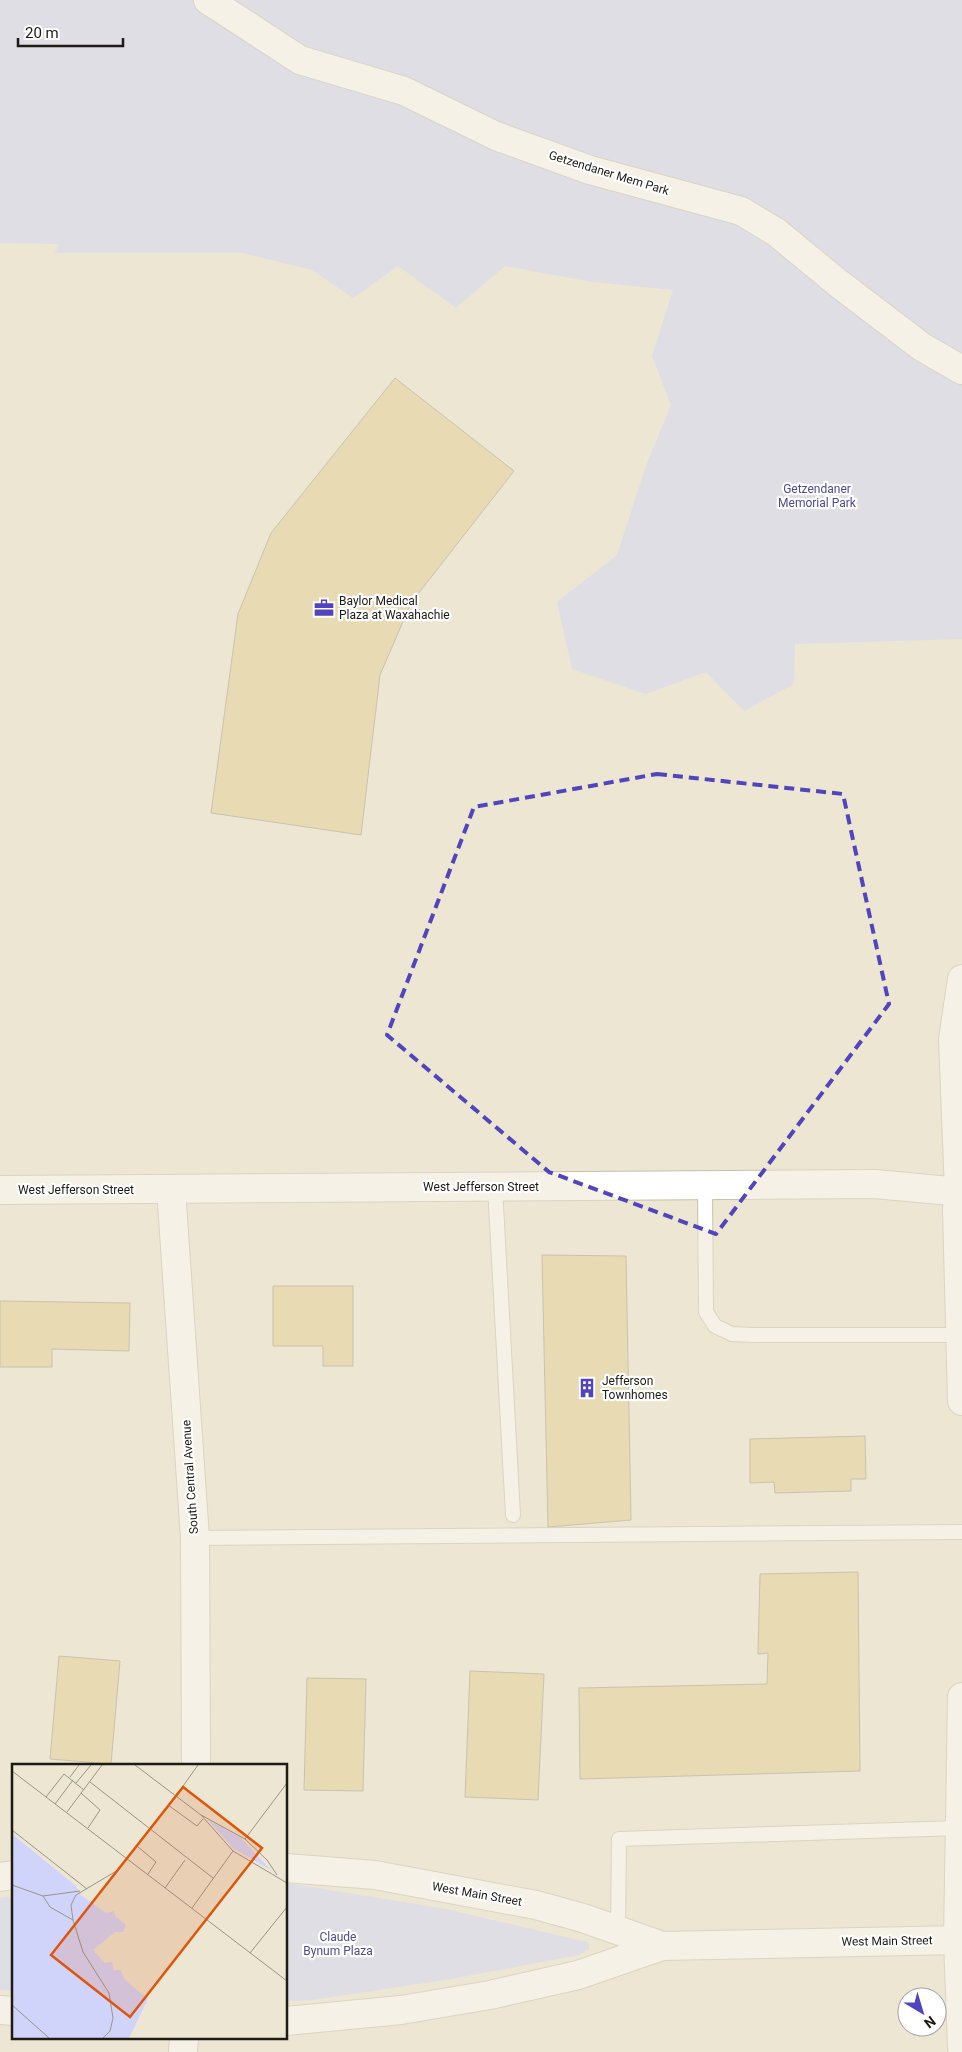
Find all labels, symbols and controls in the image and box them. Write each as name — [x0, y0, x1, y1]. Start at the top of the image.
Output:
scale bar — [18, 15, 122, 47]
text: 20 m — [25, 24, 59, 42]
street label: Getzendaner Mem Park — [547, 148, 672, 198]
park label: Getzendaner Memorial Park — [778, 482, 857, 510]
place label: Baylor Medical Plaza at Waxahachie — [339, 594, 450, 622]
office icon: Baylor Medical Plaza at Waxahachie — [313, 597, 335, 619]
street label: West Jefferson Street — [423, 1180, 539, 1194]
street label: West Jefferson Street — [18, 1183, 134, 1197]
place label: Jefferson Townhomes — [602, 1374, 668, 1402]
building icon: Jefferson Townhomes — [576, 1377, 598, 1399]
street label: South Central Avenue — [179, 1419, 201, 1535]
inset map — [12, 1764, 288, 2040]
street label: West Main Street — [431, 1879, 523, 1909]
park label: Claude Bynum Plaza — [303, 1930, 373, 1958]
street label: West Main Street — [841, 1933, 933, 1949]
north arrow — [897, 1987, 947, 2037]
text: N — [921, 2013, 939, 2032]

